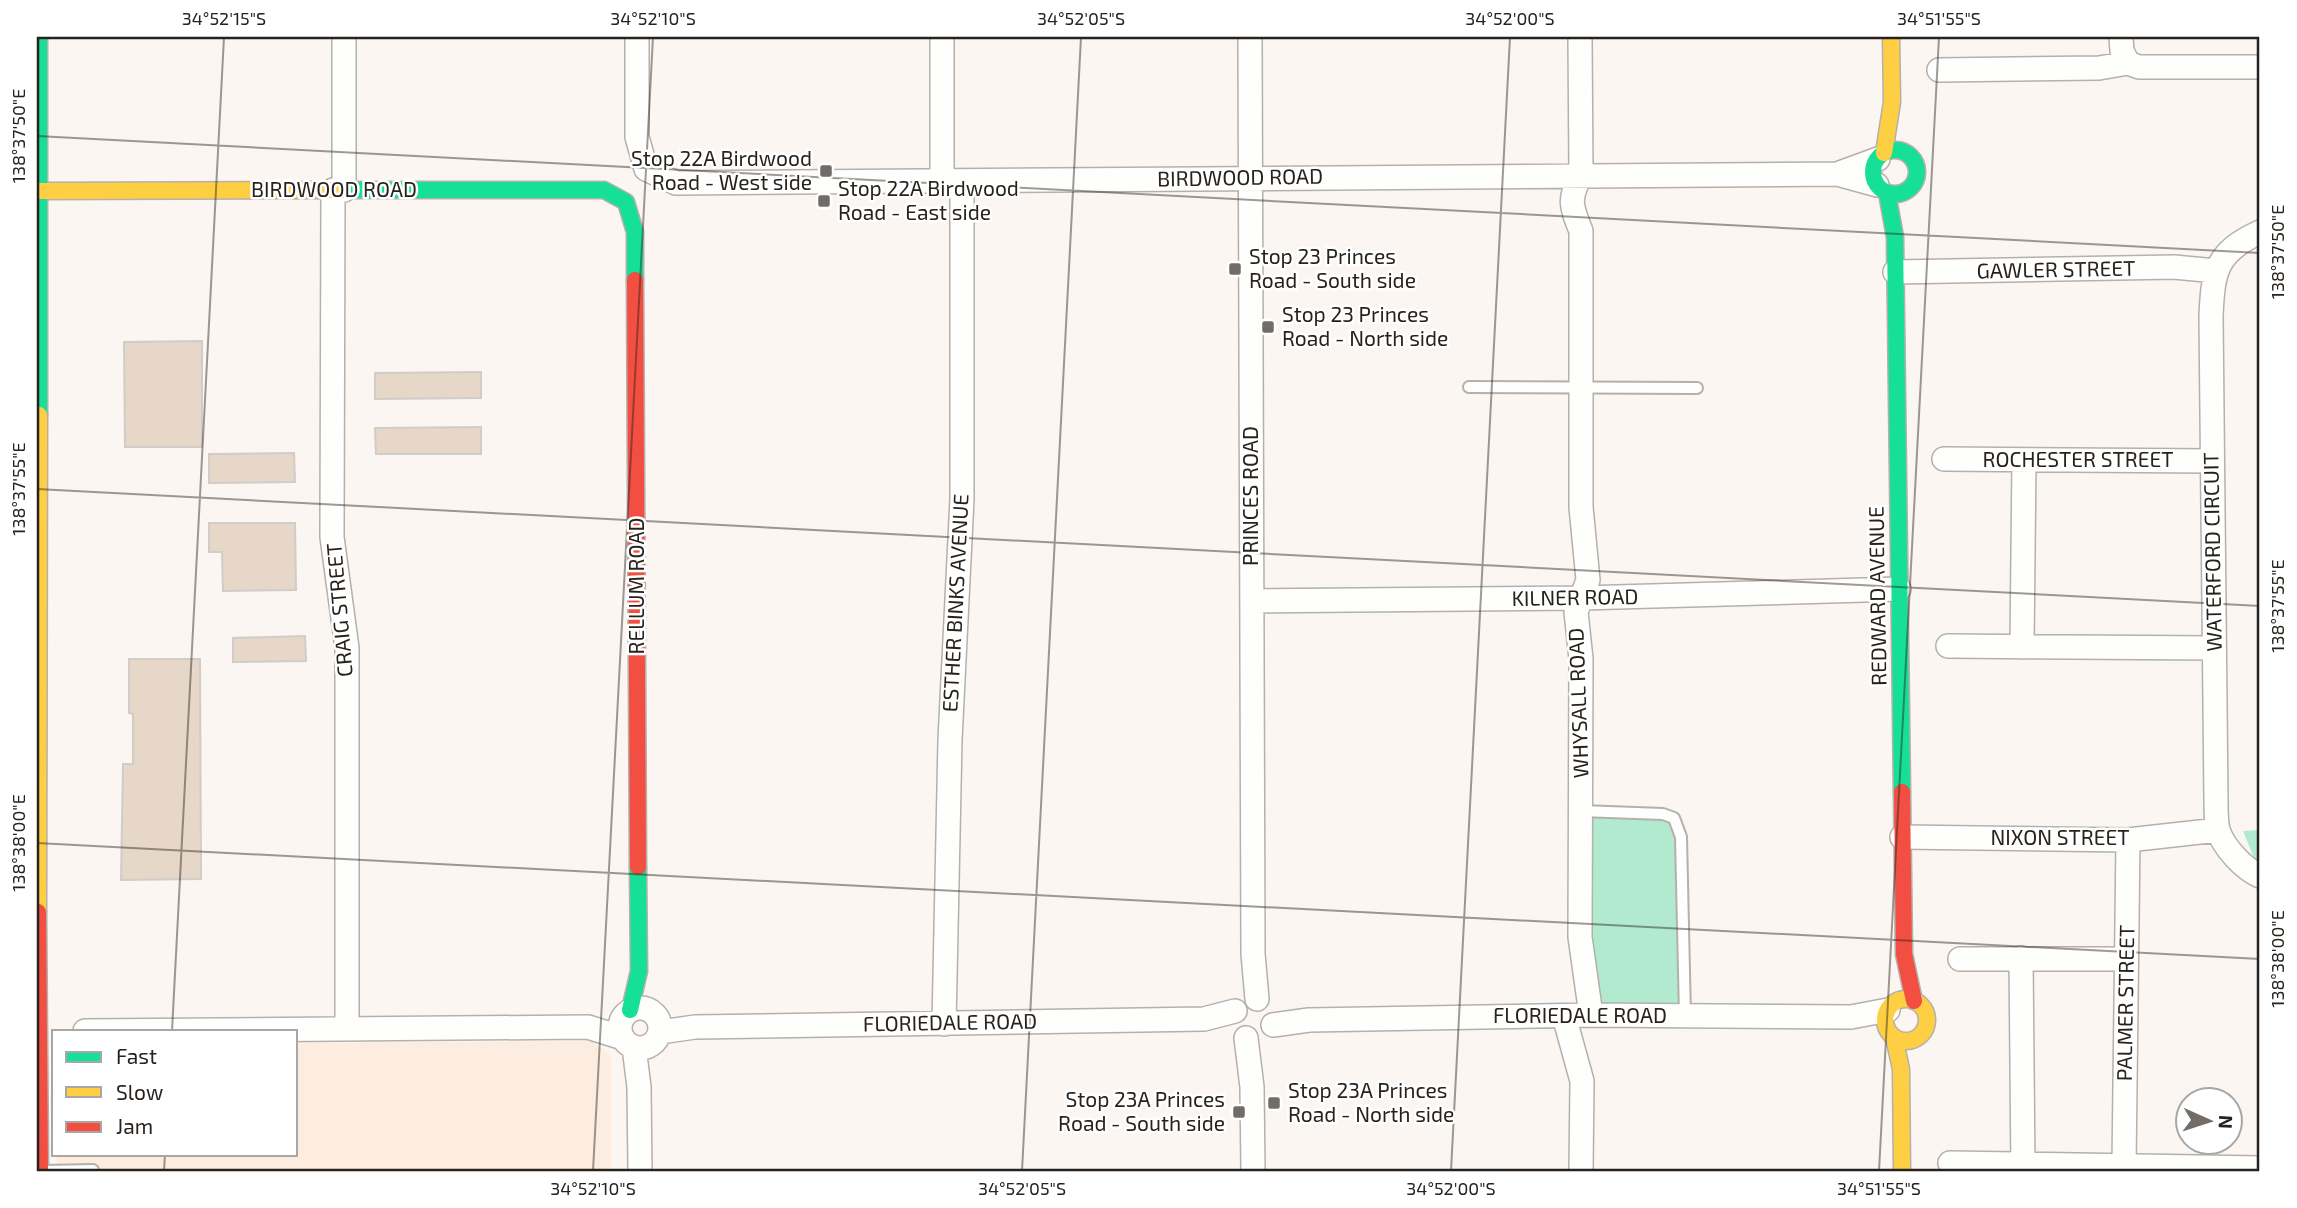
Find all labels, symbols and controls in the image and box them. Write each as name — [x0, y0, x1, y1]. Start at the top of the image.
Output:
text: 34°52'15"S — [182, 7, 266, 29]
text: 34°52'10"S — [610, 7, 696, 29]
text: 34°52'05"S — [1037, 7, 1125, 29]
text: 34°52'00"S — [1465, 7, 1555, 29]
text: 34°51'55"S — [1897, 7, 1981, 29]
text: 138°37'50"E — [7, 89, 29, 183]
place label: Stop 22A Birdwood Road - West side — [631, 145, 812, 194]
marker: Stop 22A Birdwood Road - West side — [818, 163, 834, 179]
street label: BIRDWOOD ROAD — [1157, 163, 1323, 190]
place label: Stop 22A Birdwood Road - East side — [838, 175, 1019, 224]
street label: BIRDWOOD ROAD — [251, 176, 417, 201]
marker: Stop 22A Birdwood Road - East side — [816, 193, 832, 209]
text: 138°37'50"E — [2266, 205, 2288, 299]
place label: Stop 23 Princes Road - South side — [1249, 243, 1416, 292]
street label: GAWLER STREET — [1976, 255, 2135, 282]
marker: Stop 23 Princes Road - South side — [1227, 261, 1243, 277]
place label: Stop 23 Princes Road - North side — [1282, 301, 1448, 350]
marker: Stop 23 Princes Road - North side — [1260, 319, 1276, 335]
street label: PRINCES ROAD — [1237, 426, 1262, 566]
text: 138°37'55"E — [7, 442, 29, 536]
street label: ROCHESTER STREET — [1983, 446, 2173, 471]
street label: WATERFORD CIRCUIT — [2197, 452, 2226, 652]
street label: ESTHER BINKS AVENUE — [936, 493, 973, 713]
street label: REDWARD AVENUE — [1862, 506, 1891, 686]
street label: RELLUM ROAD — [623, 518, 648, 654]
street label: CRAIG STREET — [320, 542, 357, 678]
text: 138°37'55"E — [2266, 559, 2288, 653]
street label: KILNER ROAD — [1511, 583, 1639, 610]
street label: WHYSALL ROAD — [1562, 627, 1593, 779]
text: 138°38'00"E — [7, 794, 29, 892]
street label: NIXON STREET — [1991, 824, 2129, 849]
text: 138°38'00"E — [2266, 910, 2288, 1008]
street label: PALMER STREET — [2111, 925, 2138, 1081]
street label: FLORIEDALE ROAD — [1493, 1002, 1667, 1027]
street label: FLORIEDALE ROAD — [863, 1007, 1037, 1036]
legend — [52, 1030, 298, 1156]
text: Fast — [116, 1043, 157, 1068]
place label: Stop 23A Princes Road - North side — [1288, 1077, 1454, 1126]
text: Slow — [116, 1079, 163, 1104]
place label: Stop 23A Princes Road - South side — [1058, 1086, 1225, 1135]
north arrow — [2174, 1086, 2244, 1156]
marker: Stop 23A Princes Road - North side — [1266, 1095, 1282, 1111]
marker: Stop 23A Princes Road - South side — [1231, 1104, 1247, 1120]
text: Jam — [116, 1113, 153, 1138]
text: N — [2215, 1114, 2238, 1129]
text: 34°52'10"S — [550, 1177, 636, 1199]
text: 34°52'05"S — [978, 1177, 1066, 1199]
text: 34°52'00"S — [1406, 1177, 1496, 1199]
text: 34°51'55"S — [1837, 1177, 1921, 1199]

